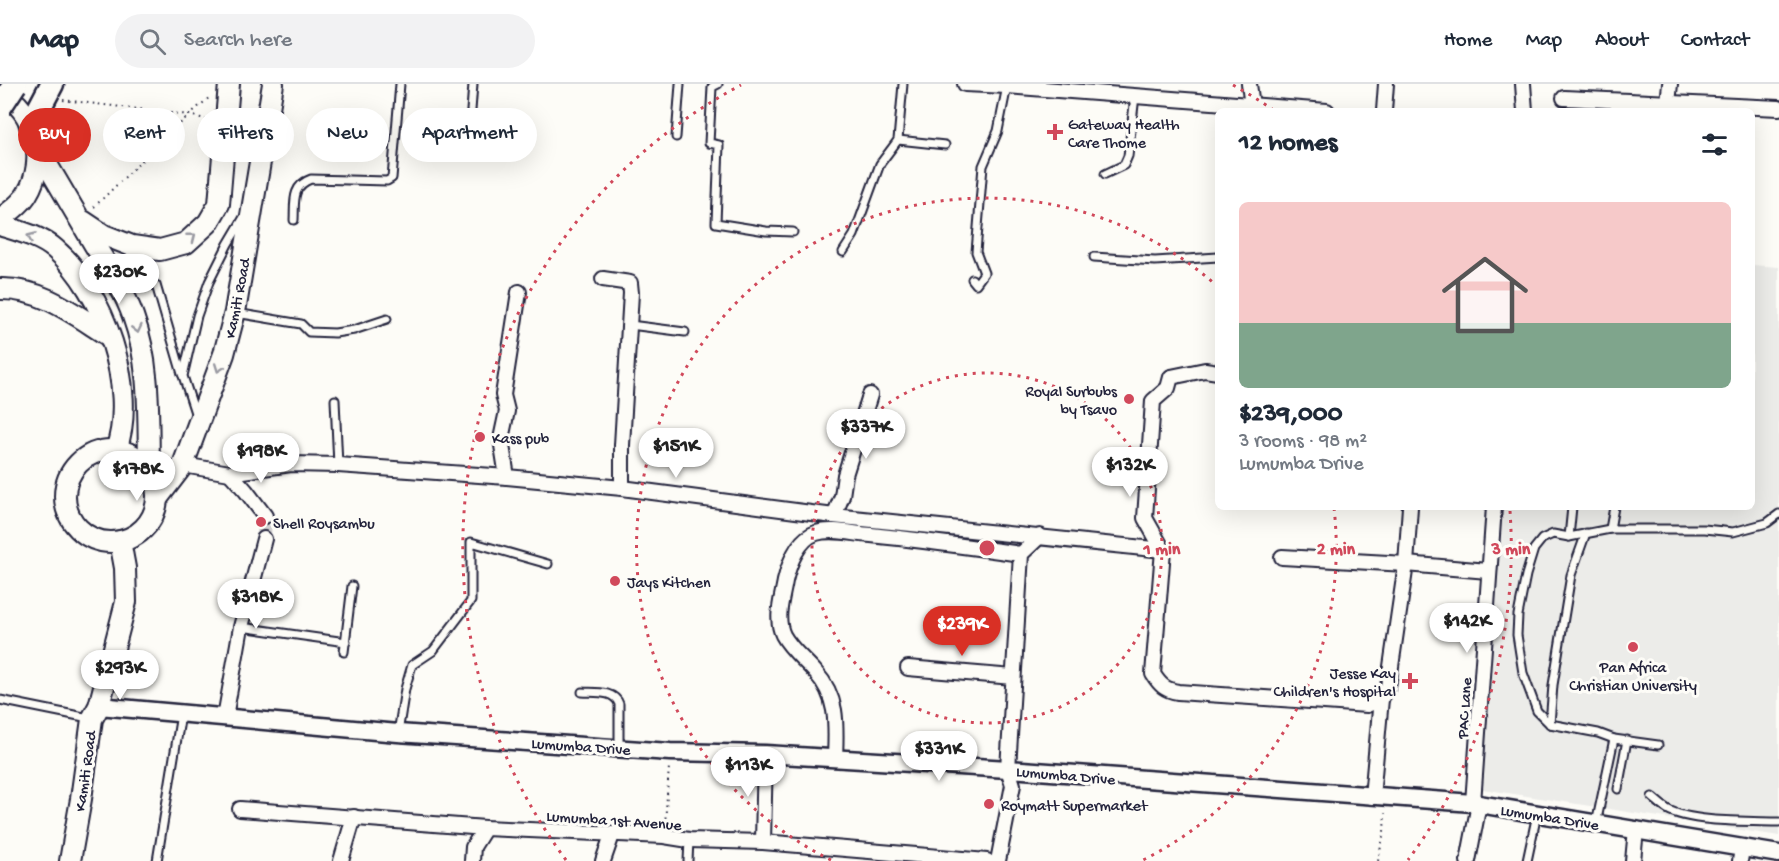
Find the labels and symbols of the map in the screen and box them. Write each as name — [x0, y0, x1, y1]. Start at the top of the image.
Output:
place label: Gateway Health Care Thome — [1068, 117, 1180, 154]
marker: Gateway Health Care Thome — [1046, 123, 1064, 141]
one-way arrow — [27, 232, 38, 244]
one-way arrow — [185, 233, 196, 244]
pin: $230K — [77, 254, 161, 305]
street label: Kamiti Road — [222, 255, 257, 340]
one-way arrow — [129, 324, 142, 334]
one-way arrow — [214, 362, 226, 373]
place label: Royal Surbubs by Tsavo — [1025, 384, 1118, 421]
marker: Royal Surbubs by Tsavo — [1122, 392, 1136, 406]
pin: $337K — [824, 409, 908, 460]
pin: $151K — [634, 428, 718, 479]
marker: Kass pub — [473, 430, 487, 444]
place label: Kass pub — [492, 431, 550, 450]
pin: $198K — [219, 433, 303, 484]
pin: $132K — [1088, 447, 1172, 498]
pin: $178K — [95, 451, 179, 502]
marker: Shell Roysambu — [254, 515, 268, 529]
place label: Shell Roysambu — [273, 516, 375, 535]
centre of rings — [977, 538, 997, 558]
text: 1 min — [1143, 540, 1181, 561]
text: 2 min — [1317, 540, 1356, 561]
text: 3 min — [1491, 540, 1531, 561]
marker: Jays Kitchen — [608, 574, 622, 588]
place label: Jays Kitchen — [627, 575, 711, 594]
pin: $318K — [214, 579, 298, 630]
pin: $142K — [1425, 603, 1509, 654]
pin: $239K — [920, 606, 1004, 657]
marker: Pan Africa Christian University — [1626, 640, 1640, 654]
pin: $293K — [78, 650, 162, 701]
place label: Pan Africa Christian University — [1569, 660, 1697, 697]
place label: Jesse Kay Children's Hospital — [1273, 666, 1396, 703]
marker: Jesse Kay Children's Hospital — [1401, 672, 1419, 690]
street label: PAC Lane — [1455, 676, 1478, 740]
street label: Kamiti Road — [72, 728, 103, 813]
pin: $331K — [897, 731, 981, 782]
street label: Lumumba Drive — [530, 736, 632, 761]
pin: $113K — [706, 747, 790, 798]
street label: Lumumba Drive — [1015, 764, 1117, 791]
marker: Roymatt Supermarket — [982, 797, 996, 811]
place label: Roymatt Supermarket — [1001, 798, 1149, 817]
street label: Lumumba Drive — [1499, 802, 1601, 837]
street label: Lumumba 1st Avenue — [546, 808, 683, 837]

